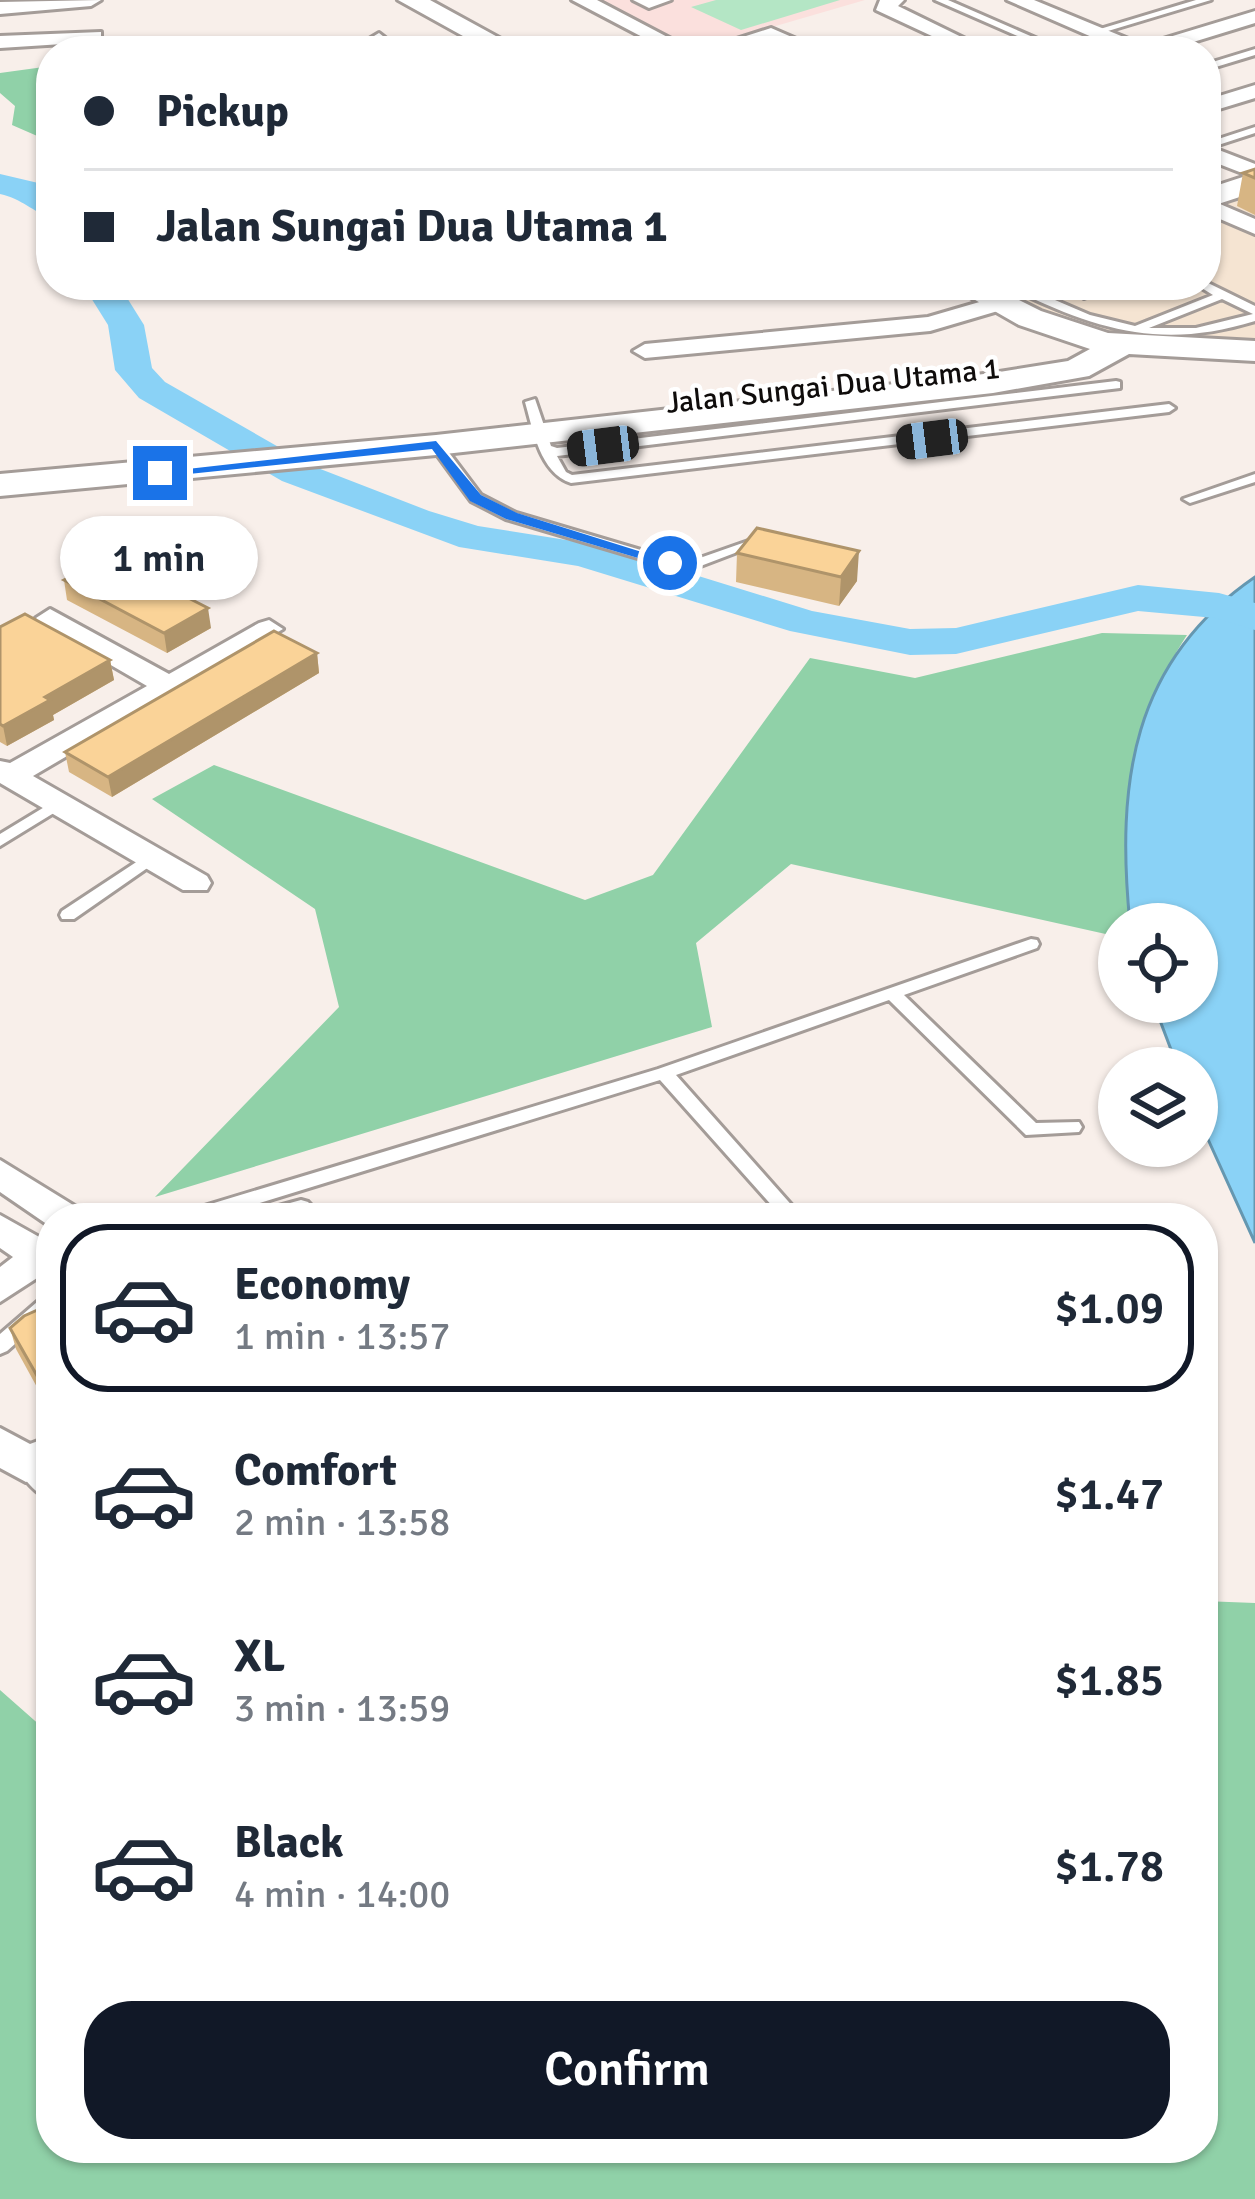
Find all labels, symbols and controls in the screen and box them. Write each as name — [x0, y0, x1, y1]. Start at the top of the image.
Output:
text: Pickup — [156, 84, 289, 139]
text: Jalan Sungai Dua Utama 1 — [156, 199, 668, 254]
street label: Jalan Sungai Dua Utama 1 — [664, 350, 1002, 422]
car — [894, 417, 970, 461]
car — [565, 424, 641, 468]
route end — [133, 446, 187, 500]
callout: 1 min — [61, 515, 259, 599]
text: 1 min — [112, 534, 206, 582]
route start — [643, 536, 697, 590]
map controls — [1098, 903, 1218, 1167]
button: locate — [1098, 903, 1218, 1023]
button: layers — [1098, 1047, 1218, 1167]
icon: car — [90, 1254, 198, 1362]
text: Economy — [234, 1257, 410, 1312]
text: $1.09 — [1054, 1281, 1164, 1336]
text: 1 min · 13:57 — [234, 1312, 450, 1360]
icon: car — [90, 1440, 198, 1548]
text: Comfort — [234, 1443, 397, 1498]
text: $1.47 — [1054, 1467, 1164, 1522]
text: 2 min · 13:58 — [234, 1498, 450, 1546]
icon: car — [90, 1626, 198, 1734]
text: XL — [234, 1629, 285, 1684]
text: $1.85 — [1054, 1653, 1164, 1708]
text: 3 min · 13:59 — [234, 1684, 450, 1732]
icon: car — [90, 1812, 198, 1920]
text: Black — [234, 1815, 344, 1870]
text: $1.78 — [1054, 1839, 1164, 1894]
text: 4 min · 14:00 — [234, 1870, 450, 1918]
button: Confirm — [84, 2001, 1170, 2139]

